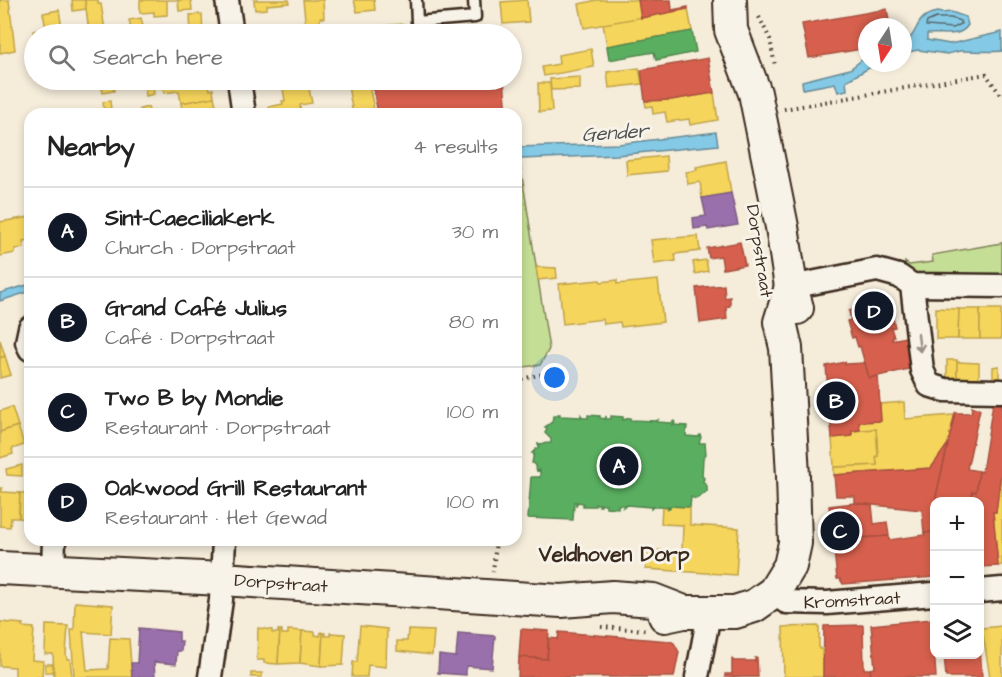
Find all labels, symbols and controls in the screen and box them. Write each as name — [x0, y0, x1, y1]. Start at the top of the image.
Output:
north arrow — [858, 18, 912, 72]
search box — [24, 24, 522, 90]
icon: search — [45, 41, 78, 74]
text: Search here — [93, 42, 223, 73]
water label: Gender — [581, 117, 651, 149]
text: Nearby — [48, 129, 135, 165]
text: 4 results — [413, 133, 498, 161]
text: Sint-Caeciliakerk — [105, 203, 274, 234]
street label: Dorpstraat — [740, 203, 779, 300]
text: A — [61, 218, 74, 246]
text: 30 m — [452, 218, 498, 246]
text: Church · Dorpstraat — [105, 234, 296, 262]
pin: D — [854, 288, 894, 334]
text: Grand Café Julius — [105, 293, 287, 324]
text: B — [60, 308, 75, 336]
text: 80 m — [449, 308, 498, 336]
text: Café · Dorpstraat — [105, 324, 275, 352]
one-way arrow — [913, 333, 924, 353]
your location — [540, 363, 569, 392]
pin: B — [816, 378, 856, 424]
text: Two B by Mondie — [105, 383, 283, 414]
text: C — [60, 398, 75, 426]
text: 100 m — [447, 398, 498, 426]
text: Restaurant · Dorpstraat — [105, 414, 331, 442]
pin: A — [600, 444, 638, 488]
text: Oakwood Grill Restaurant — [105, 473, 367, 504]
text: D — [61, 488, 74, 516]
text: 100 m — [447, 488, 498, 516]
map controls — [930, 497, 984, 659]
button: + — [930, 497, 984, 551]
text: Restaurant · Het Gewad — [105, 504, 327, 532]
pin: C — [820, 508, 860, 554]
district label: Veldhoven Dorp — [538, 540, 690, 570]
button: − — [930, 551, 984, 605]
street label: Dorpstraat — [233, 568, 329, 599]
street label: Kromstraat — [803, 585, 902, 616]
button: layers — [930, 605, 984, 659]

